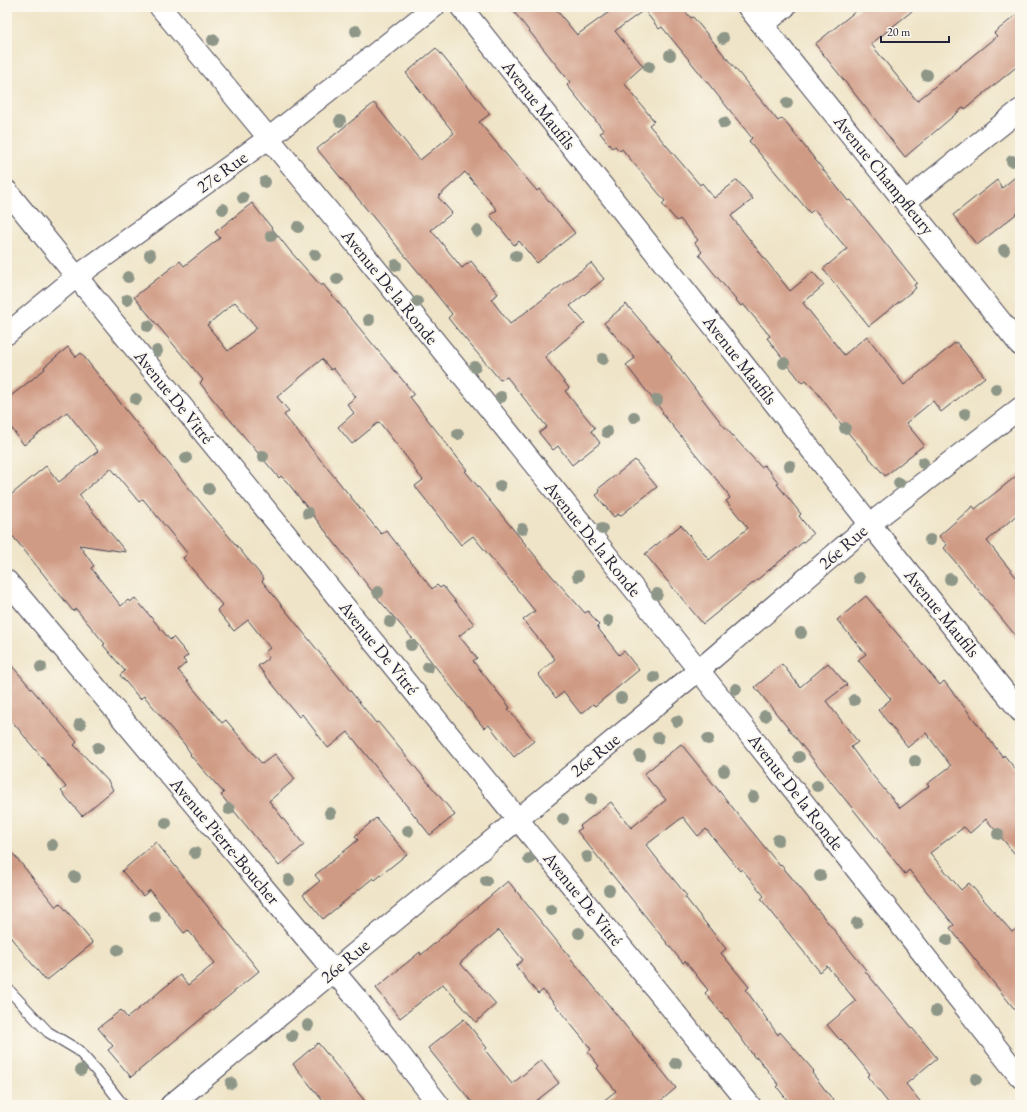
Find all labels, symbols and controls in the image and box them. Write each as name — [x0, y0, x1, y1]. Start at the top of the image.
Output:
scale bar — [881, 18, 949, 44]
text: 20 m — [887, 24, 911, 40]
street label: Avenue Maufils — [497, 55, 582, 154]
street label: Avenue Champfleury — [828, 109, 940, 239]
street label: 27e Rue — [192, 145, 252, 198]
street label: Avenue De la Ronde — [336, 224, 444, 349]
street label: Avenue Maufils — [698, 310, 783, 409]
street label: Avenue De Vitré — [129, 344, 219, 448]
street label: Avenue De la Ronde — [539, 476, 647, 601]
street label: 26e Rue — [814, 519, 872, 574]
street label: Avenue Maufils — [899, 563, 985, 662]
street label: Avenue De Vitré — [334, 595, 424, 699]
street label: 26e Rue — [565, 728, 624, 782]
street label: Avenue De la Ronde — [743, 728, 849, 855]
street label: Avenue Pierre-Boucher — [165, 772, 285, 909]
street label: Avenue De Vitré — [538, 846, 628, 950]
street label: 26e Rue — [315, 933, 374, 988]

